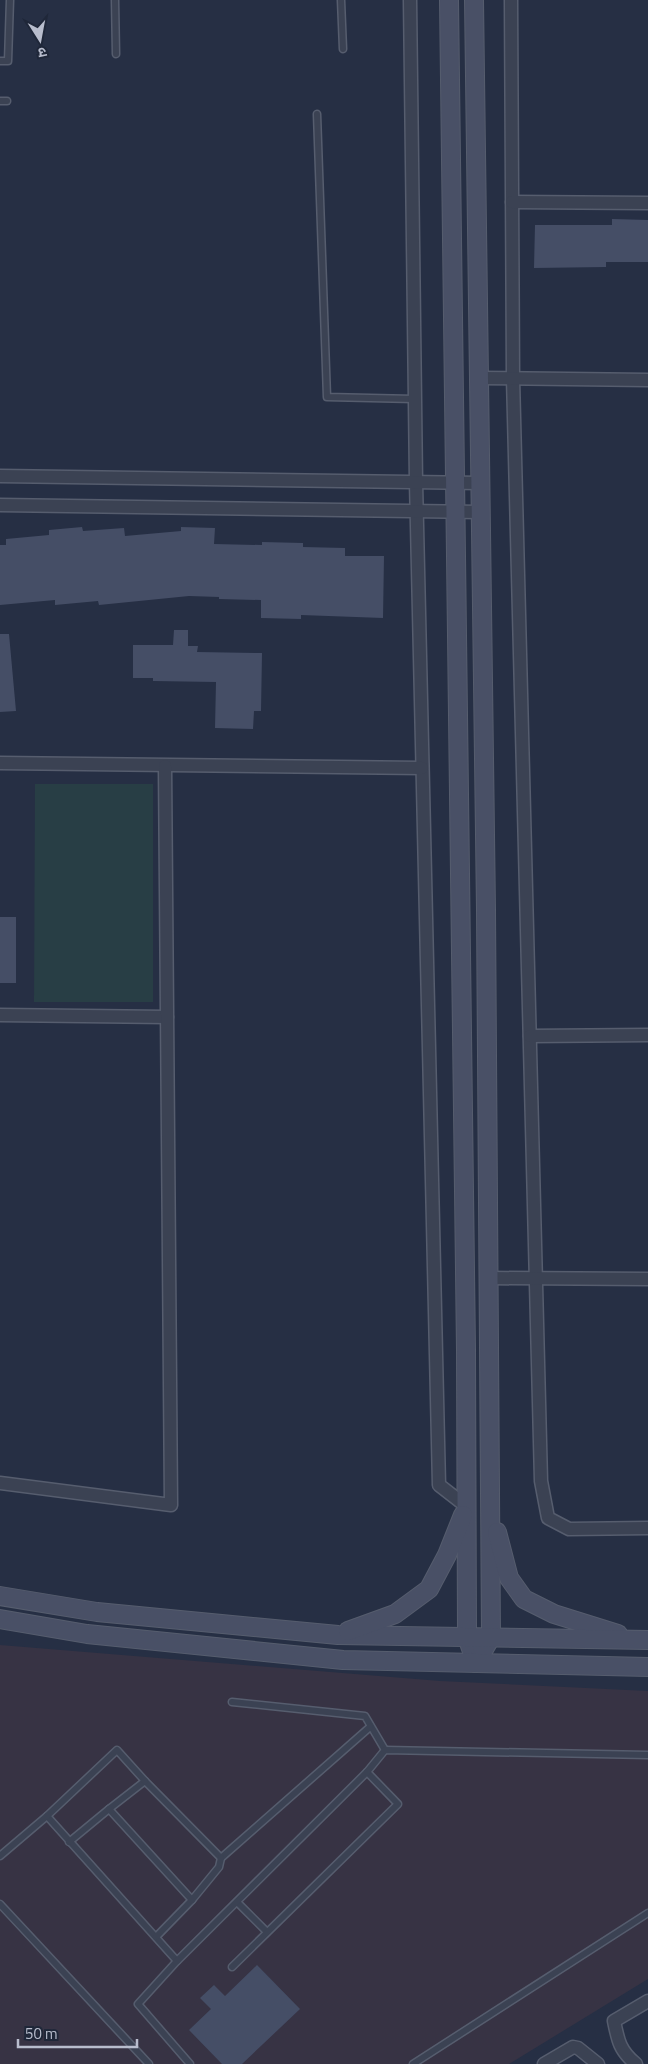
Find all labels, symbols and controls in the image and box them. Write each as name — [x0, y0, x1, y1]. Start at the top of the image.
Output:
north arrow — [15, 15, 65, 65]
text: उ — [36, 42, 49, 64]
scale bar — [18, 2016, 136, 2048]
text: 50 m — [25, 2022, 58, 2045]

